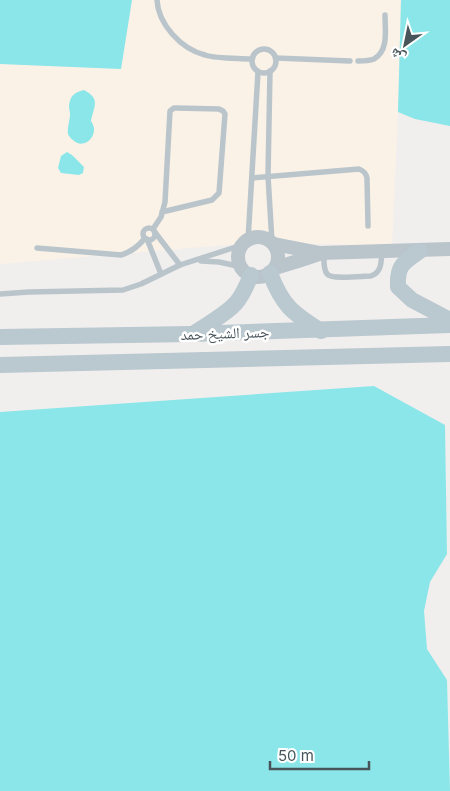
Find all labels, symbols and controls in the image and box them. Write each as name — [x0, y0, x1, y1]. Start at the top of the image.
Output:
north arrow — [380, 20, 430, 70]
text: ش — [387, 44, 409, 67]
street label: جسر الشيخ حمد — [180, 322, 270, 345]
scale bar — [270, 738, 369, 770]
text: 50 m — [278, 746, 314, 765]

